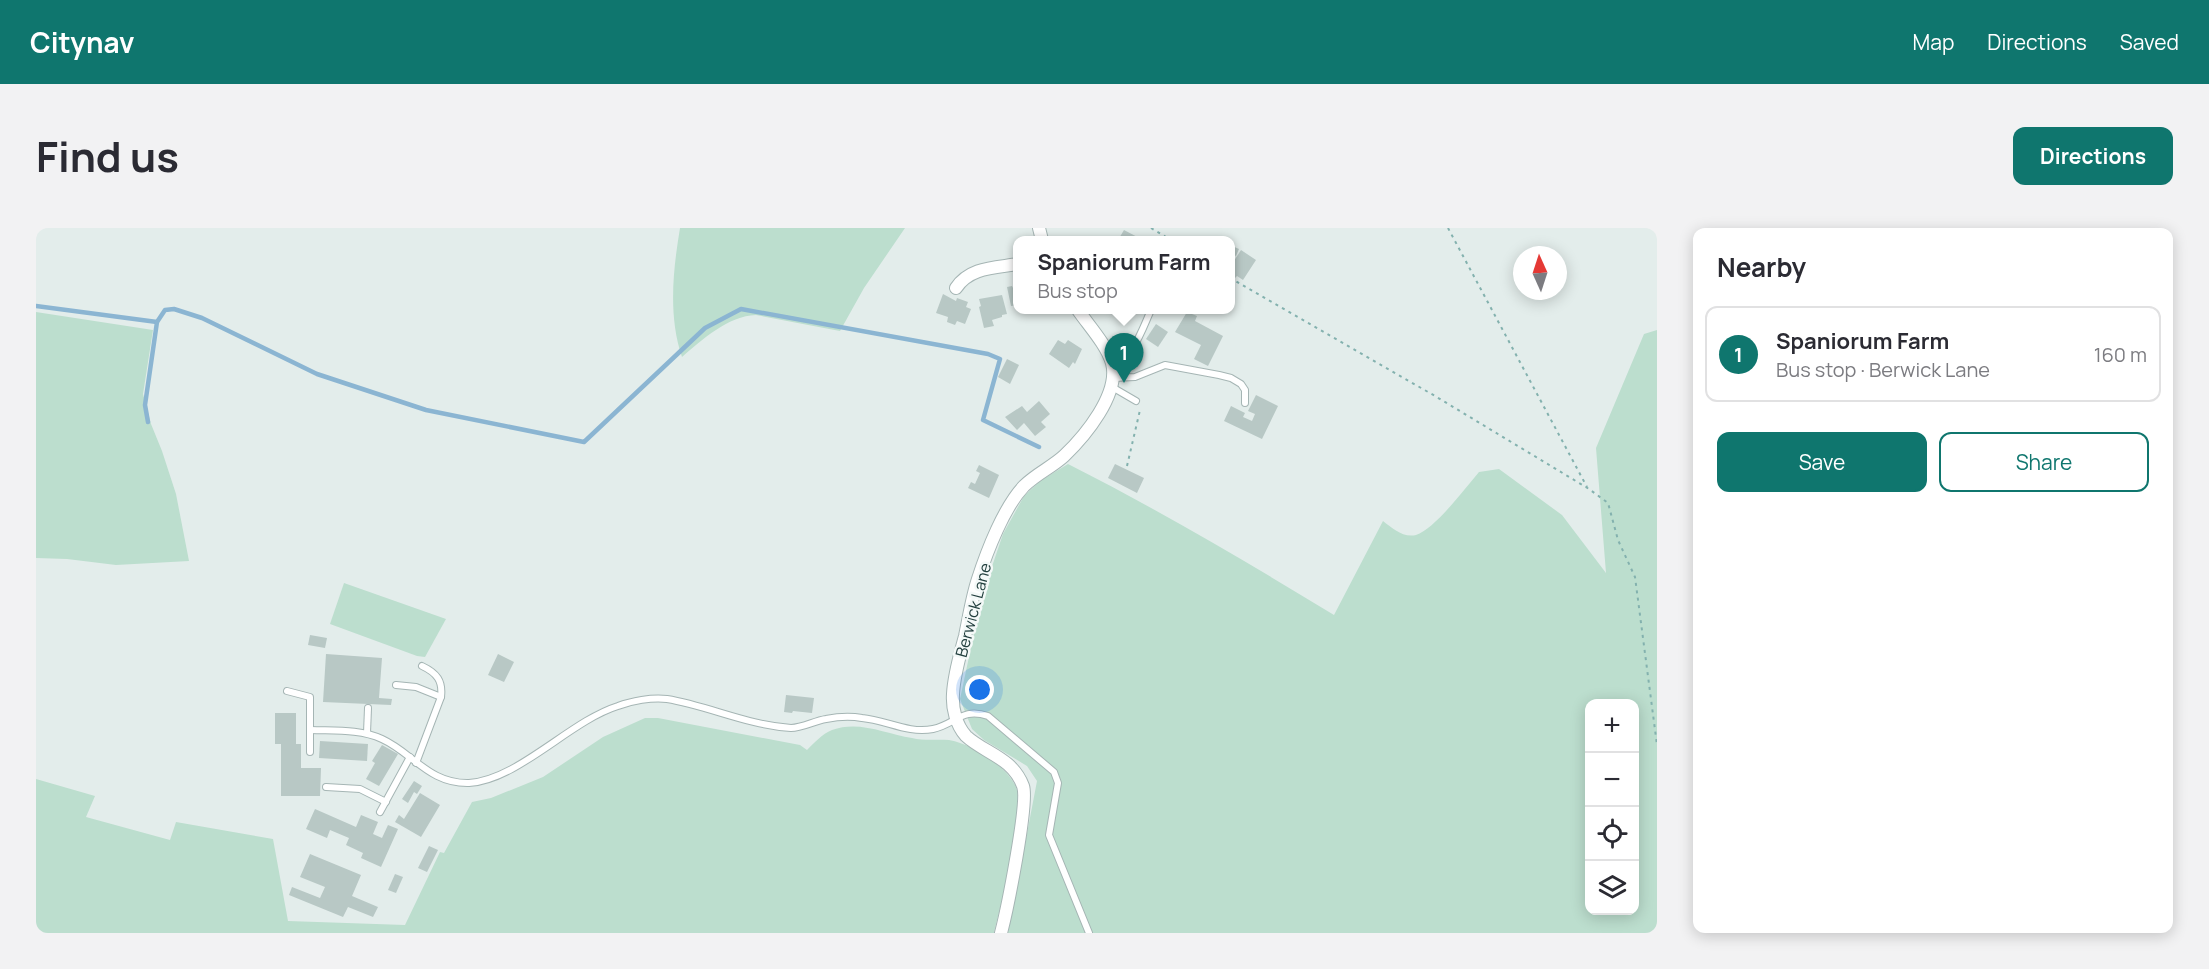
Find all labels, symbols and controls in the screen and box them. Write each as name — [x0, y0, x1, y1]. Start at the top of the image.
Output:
text: Citynav — [30, 23, 134, 61]
text: Map — [1913, 28, 1954, 56]
text: Directions — [1987, 28, 2087, 56]
text: Saved — [2120, 28, 2179, 56]
text: Find us — [36, 127, 179, 185]
button: Directions — [2013, 127, 2173, 185]
popup — [1013, 236, 1235, 314]
north arrow — [1513, 246, 1567, 300]
text: Spaniorum Farm — [1037, 247, 1211, 277]
text: Nearby — [1717, 249, 1806, 285]
text: Bus stop — [1037, 277, 1118, 304]
text: Spaniorum Farm — [1776, 326, 1949, 356]
pin: 1 — [1104, 334, 1144, 383]
text: 1 — [1734, 341, 1743, 368]
text: 160 m — [2094, 341, 2147, 368]
text: Bus stop · Berwick Lane — [1776, 356, 1990, 383]
button: Save — [1717, 432, 1927, 492]
button: Share — [1939, 432, 2149, 492]
street label: Berwick Lane — [950, 560, 996, 660]
your location — [965, 675, 994, 704]
map controls — [1585, 699, 1639, 915]
button: + — [1585, 699, 1639, 753]
button: − — [1585, 753, 1639, 807]
button: locate — [1585, 807, 1639, 861]
button: layers — [1585, 861, 1639, 915]

